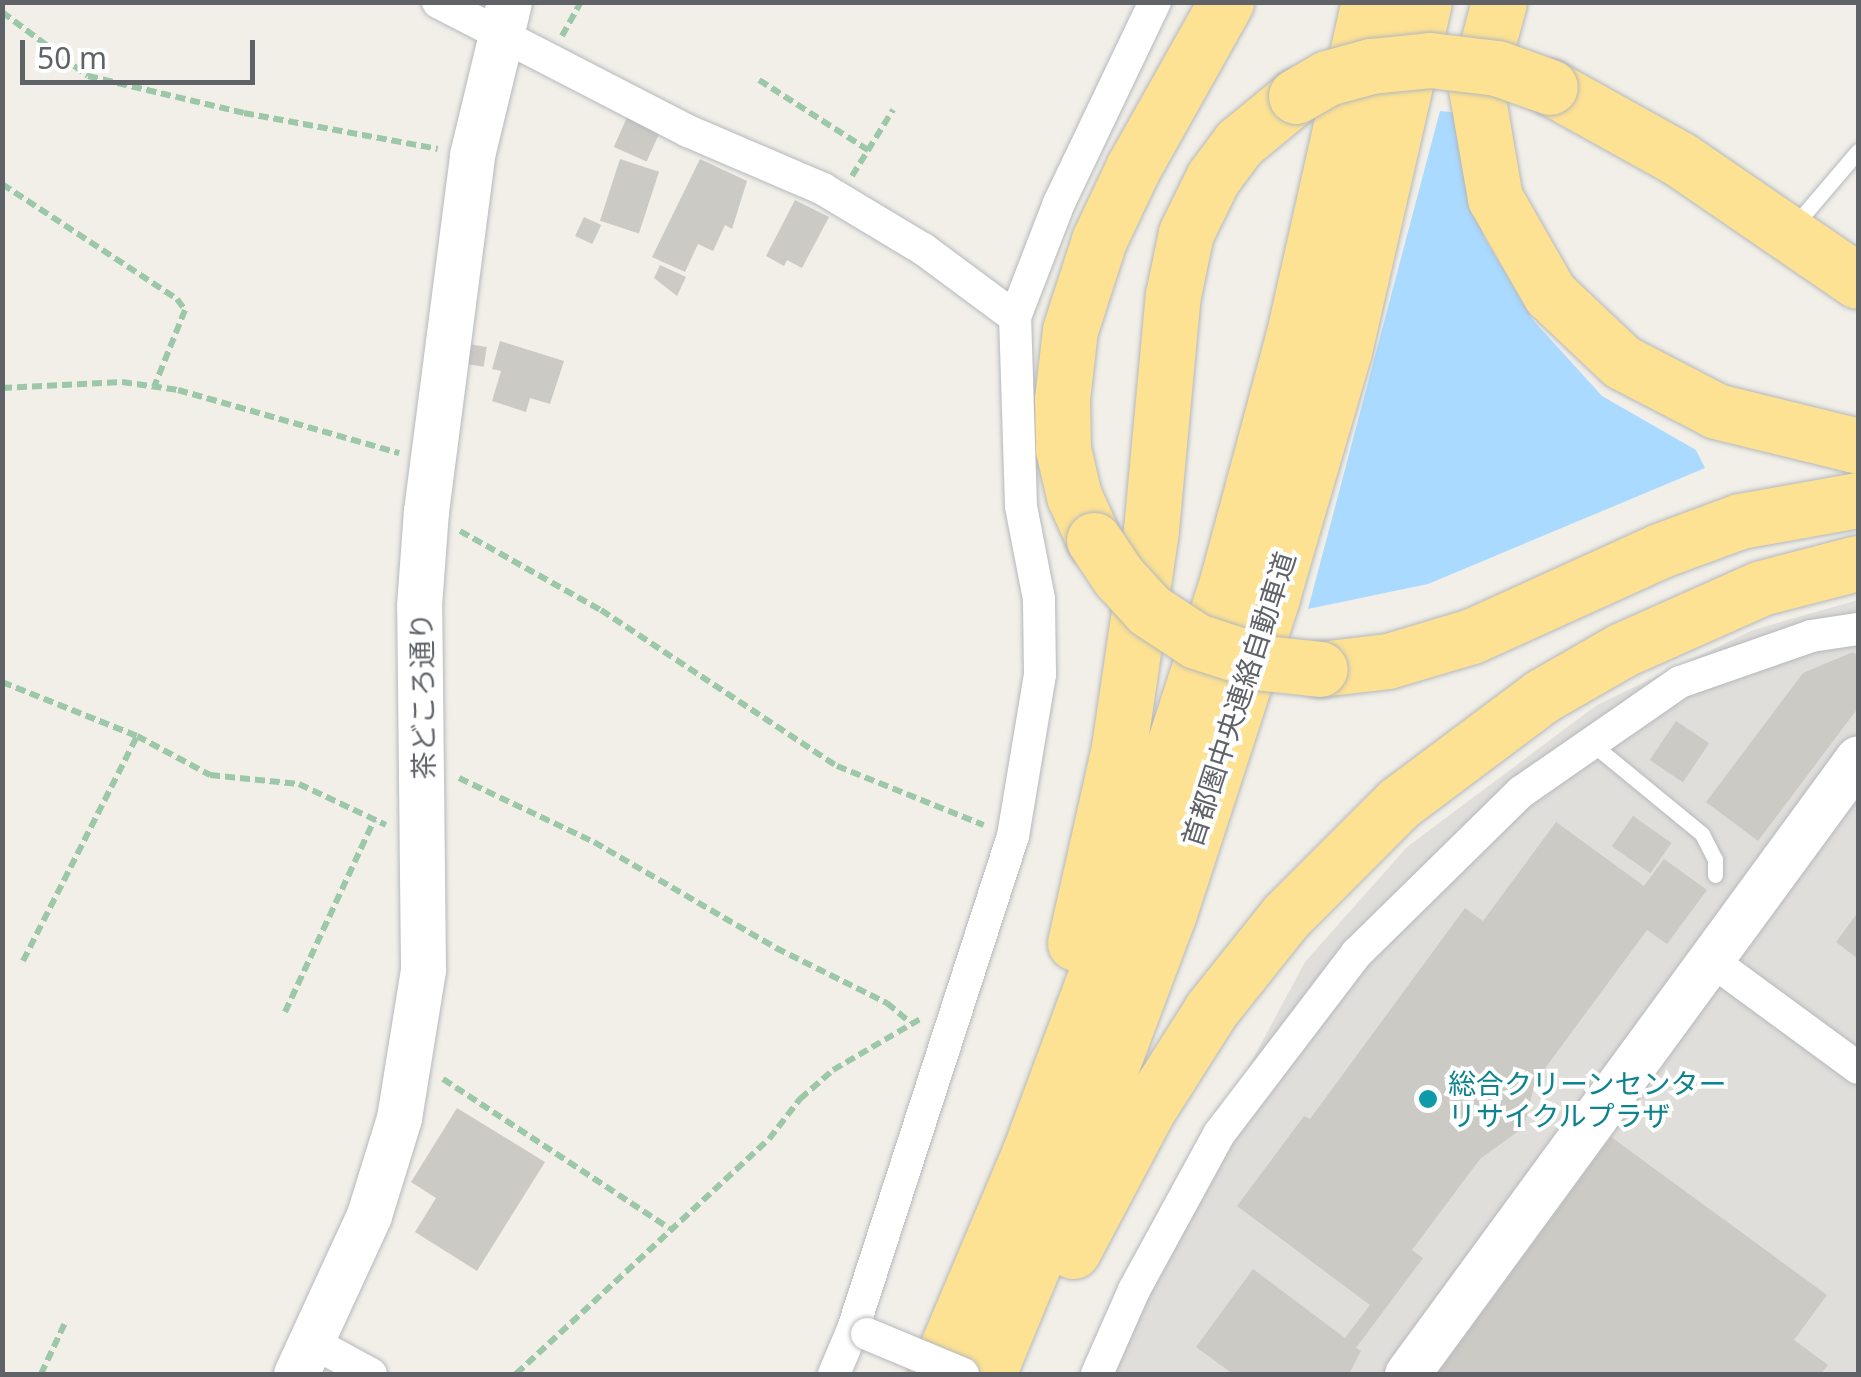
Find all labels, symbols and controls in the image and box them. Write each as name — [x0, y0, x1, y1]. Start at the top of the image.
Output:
scale bar — [25, 20, 260, 82]
text: 50 m — [37, 37, 107, 78]
street label: 首都圏中央連絡自動車道 — [1174, 547, 1302, 851]
street label: 茶どころ通り — [404, 612, 440, 780]
place label: 総合クリーンセンター リサイクルプラザ — [1448, 1066, 1728, 1132]
marker: 総合クリーンセンター リサイクルプラザ — [1417, 1088, 1439, 1110]

